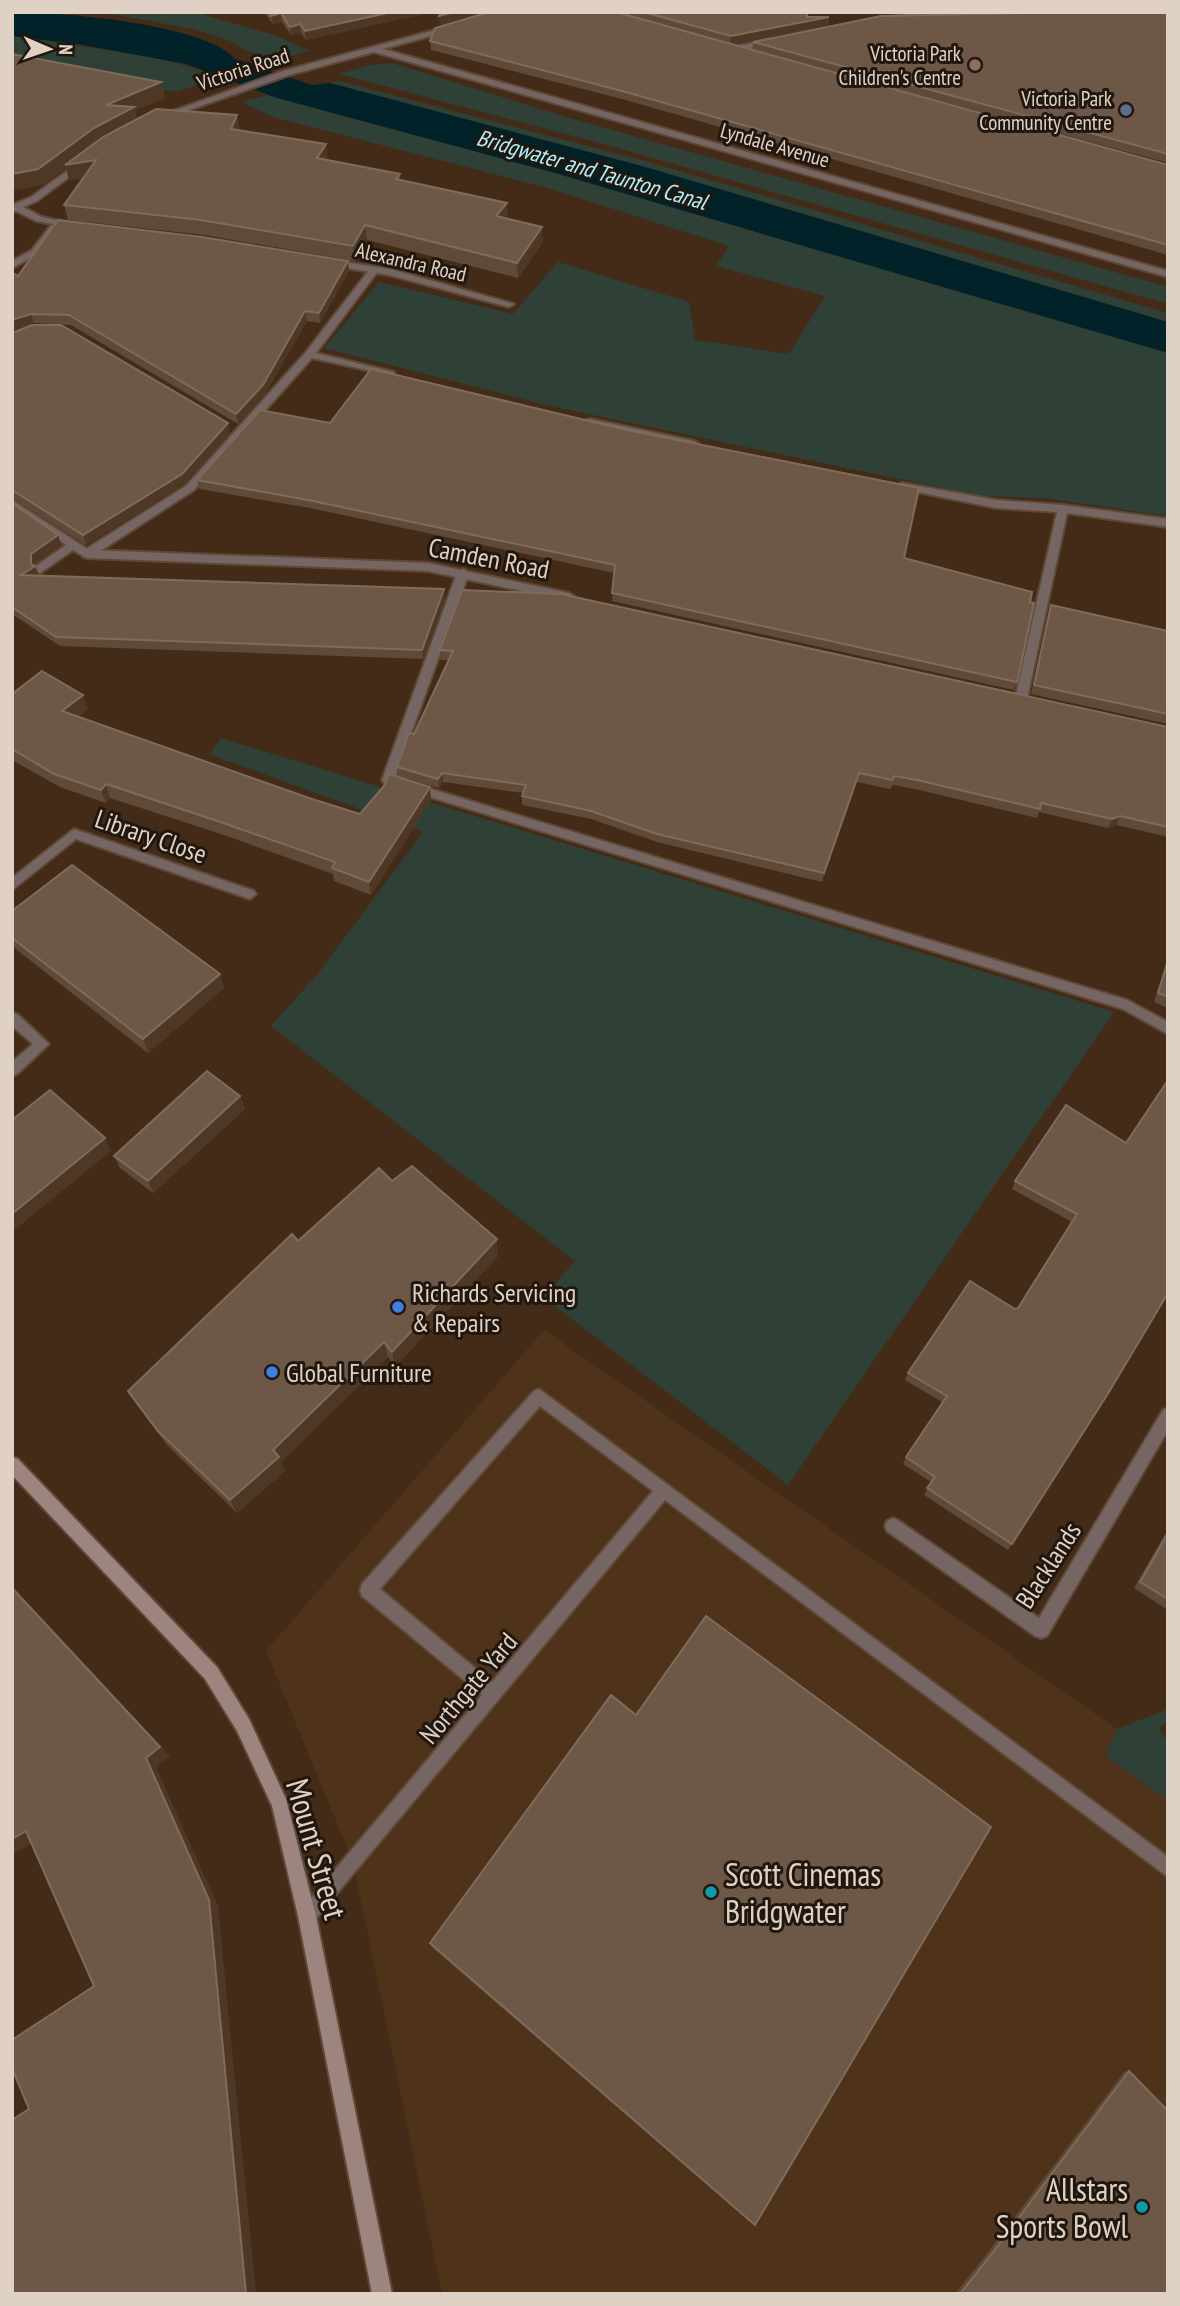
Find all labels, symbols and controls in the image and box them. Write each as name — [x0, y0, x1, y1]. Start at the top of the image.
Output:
north arrow — [14, 14, 84, 84]
place label: Victoria Park Children's Centre — [839, 40, 961, 91]
street label: Victoria Road — [192, 41, 293, 97]
text: N — [54, 44, 78, 55]
marker: Victoria Park Children's Centre — [967, 57, 983, 73]
place label: Victoria Park Community Centre — [979, 85, 1112, 136]
marker: Victoria Park Community Centre — [1118, 102, 1134, 118]
street label: Lyndale Avenue — [717, 117, 833, 173]
water label: Bridgwater and Taunton Canal — [474, 122, 713, 216]
street label: Alexandra Road — [353, 236, 469, 288]
street label: Camden Road — [426, 530, 552, 586]
street label: Library Close — [91, 802, 211, 870]
place label: Richards Servicing & Repairs — [412, 1276, 576, 1339]
marker: Richards Servicing & Repairs — [390, 1299, 406, 1315]
place label: Global Furniture — [286, 1356, 432, 1389]
marker: Global Furniture — [264, 1364, 280, 1380]
street label: Blacklands — [1008, 1516, 1088, 1614]
street label: Northgate Yard — [412, 1626, 524, 1750]
street label: Mount Street — [277, 1774, 357, 1924]
place label: Scott Cinemas Bridgwater — [725, 1853, 881, 1932]
marker: Scott Cinemas Bridgwater — [703, 1884, 719, 1900]
place label: Allstars Sports Bowl — [996, 2168, 1129, 2247]
marker: Allstars Sports Bowl — [1134, 2199, 1150, 2215]

